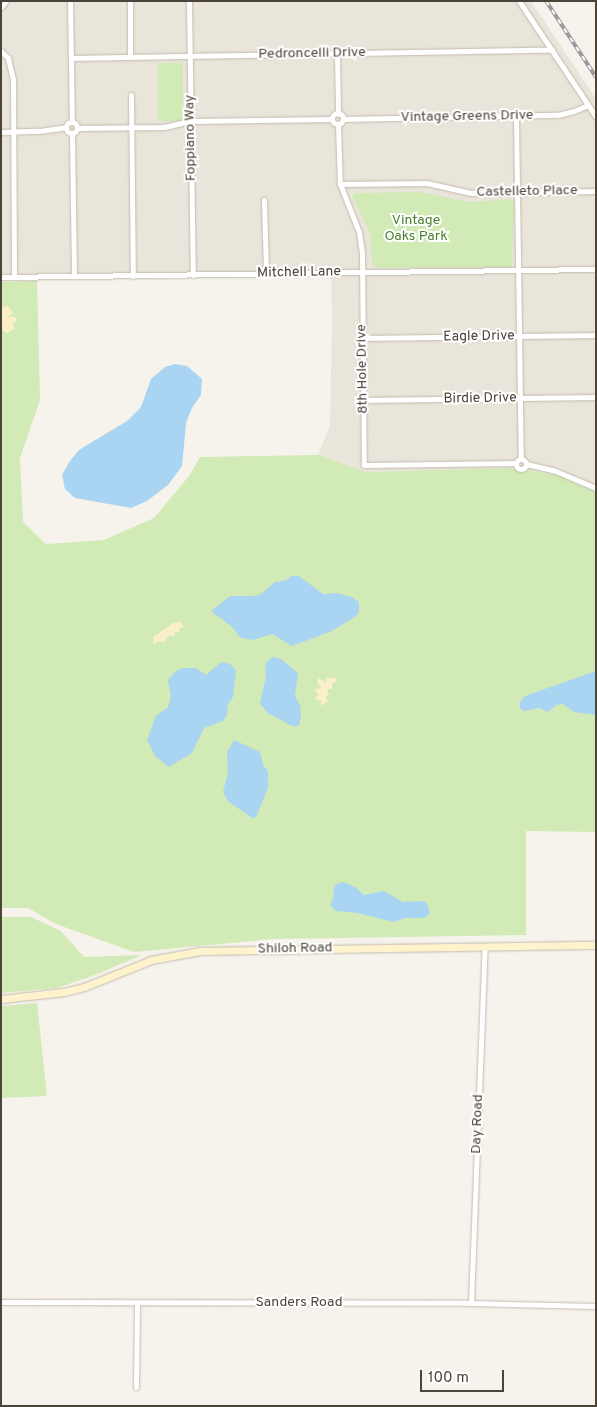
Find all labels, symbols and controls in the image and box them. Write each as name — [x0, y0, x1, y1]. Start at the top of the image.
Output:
street label: Pedroncelli Drive — [258, 45, 366, 63]
street label: Foppiano Way — [182, 95, 200, 181]
street label: Vintage Greens Drive — [400, 107, 534, 127]
street label: Castelleto Place — [476, 183, 578, 201]
park label: Vintage Oaks Park — [384, 213, 448, 246]
street label: Mitchell Lane — [257, 264, 341, 282]
street label: 8th Hole Drive — [354, 324, 372, 414]
street label: Eagle Drive — [443, 328, 515, 346]
street label: Birdie Drive — [443, 390, 517, 408]
street label: Shiloh Road — [257, 940, 333, 958]
street label: Day Road — [469, 1094, 487, 1154]
street label: Sanders Road — [255, 1295, 343, 1311]
scale bar — [422, 1360, 506, 1392]
text: 100 m — [428, 1369, 469, 1388]

